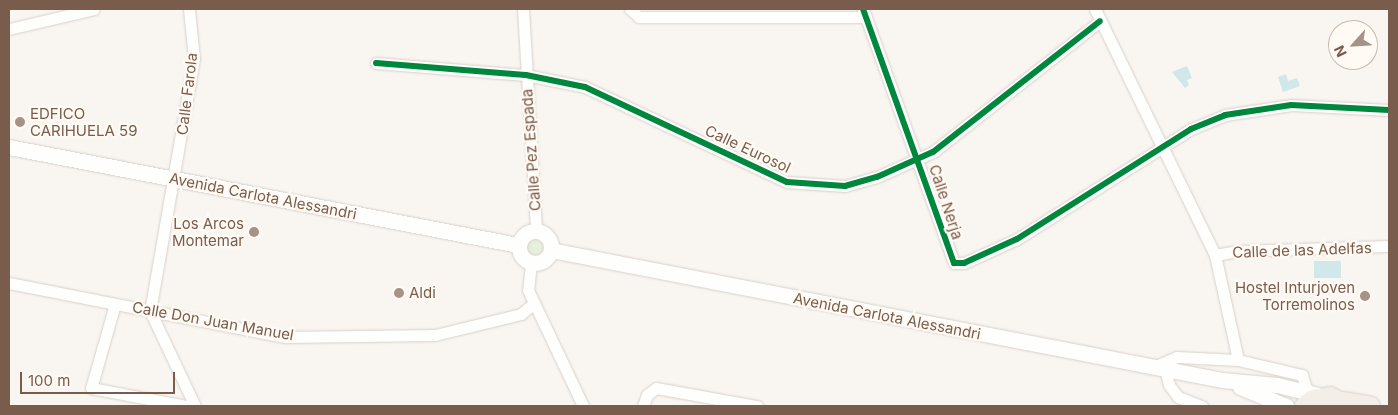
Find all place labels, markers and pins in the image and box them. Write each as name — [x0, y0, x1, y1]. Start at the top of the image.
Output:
place label: EDFICO CARIHUELA 59 — [30, 104, 137, 139]
marker: EDFICO CARIHUELA 59 — [14, 116, 26, 128]
place label: Los Arcos Montemar — [172, 214, 244, 249]
marker: Los Arcos Montemar — [248, 226, 260, 238]
place label: Hostel Inturjoven Torremolinos — [1235, 278, 1355, 313]
place label: Aldi — [409, 284, 436, 302]
marker: Aldi — [393, 287, 405, 299]
marker: Hostel Inturjoven Torremolinos — [1359, 290, 1371, 302]

